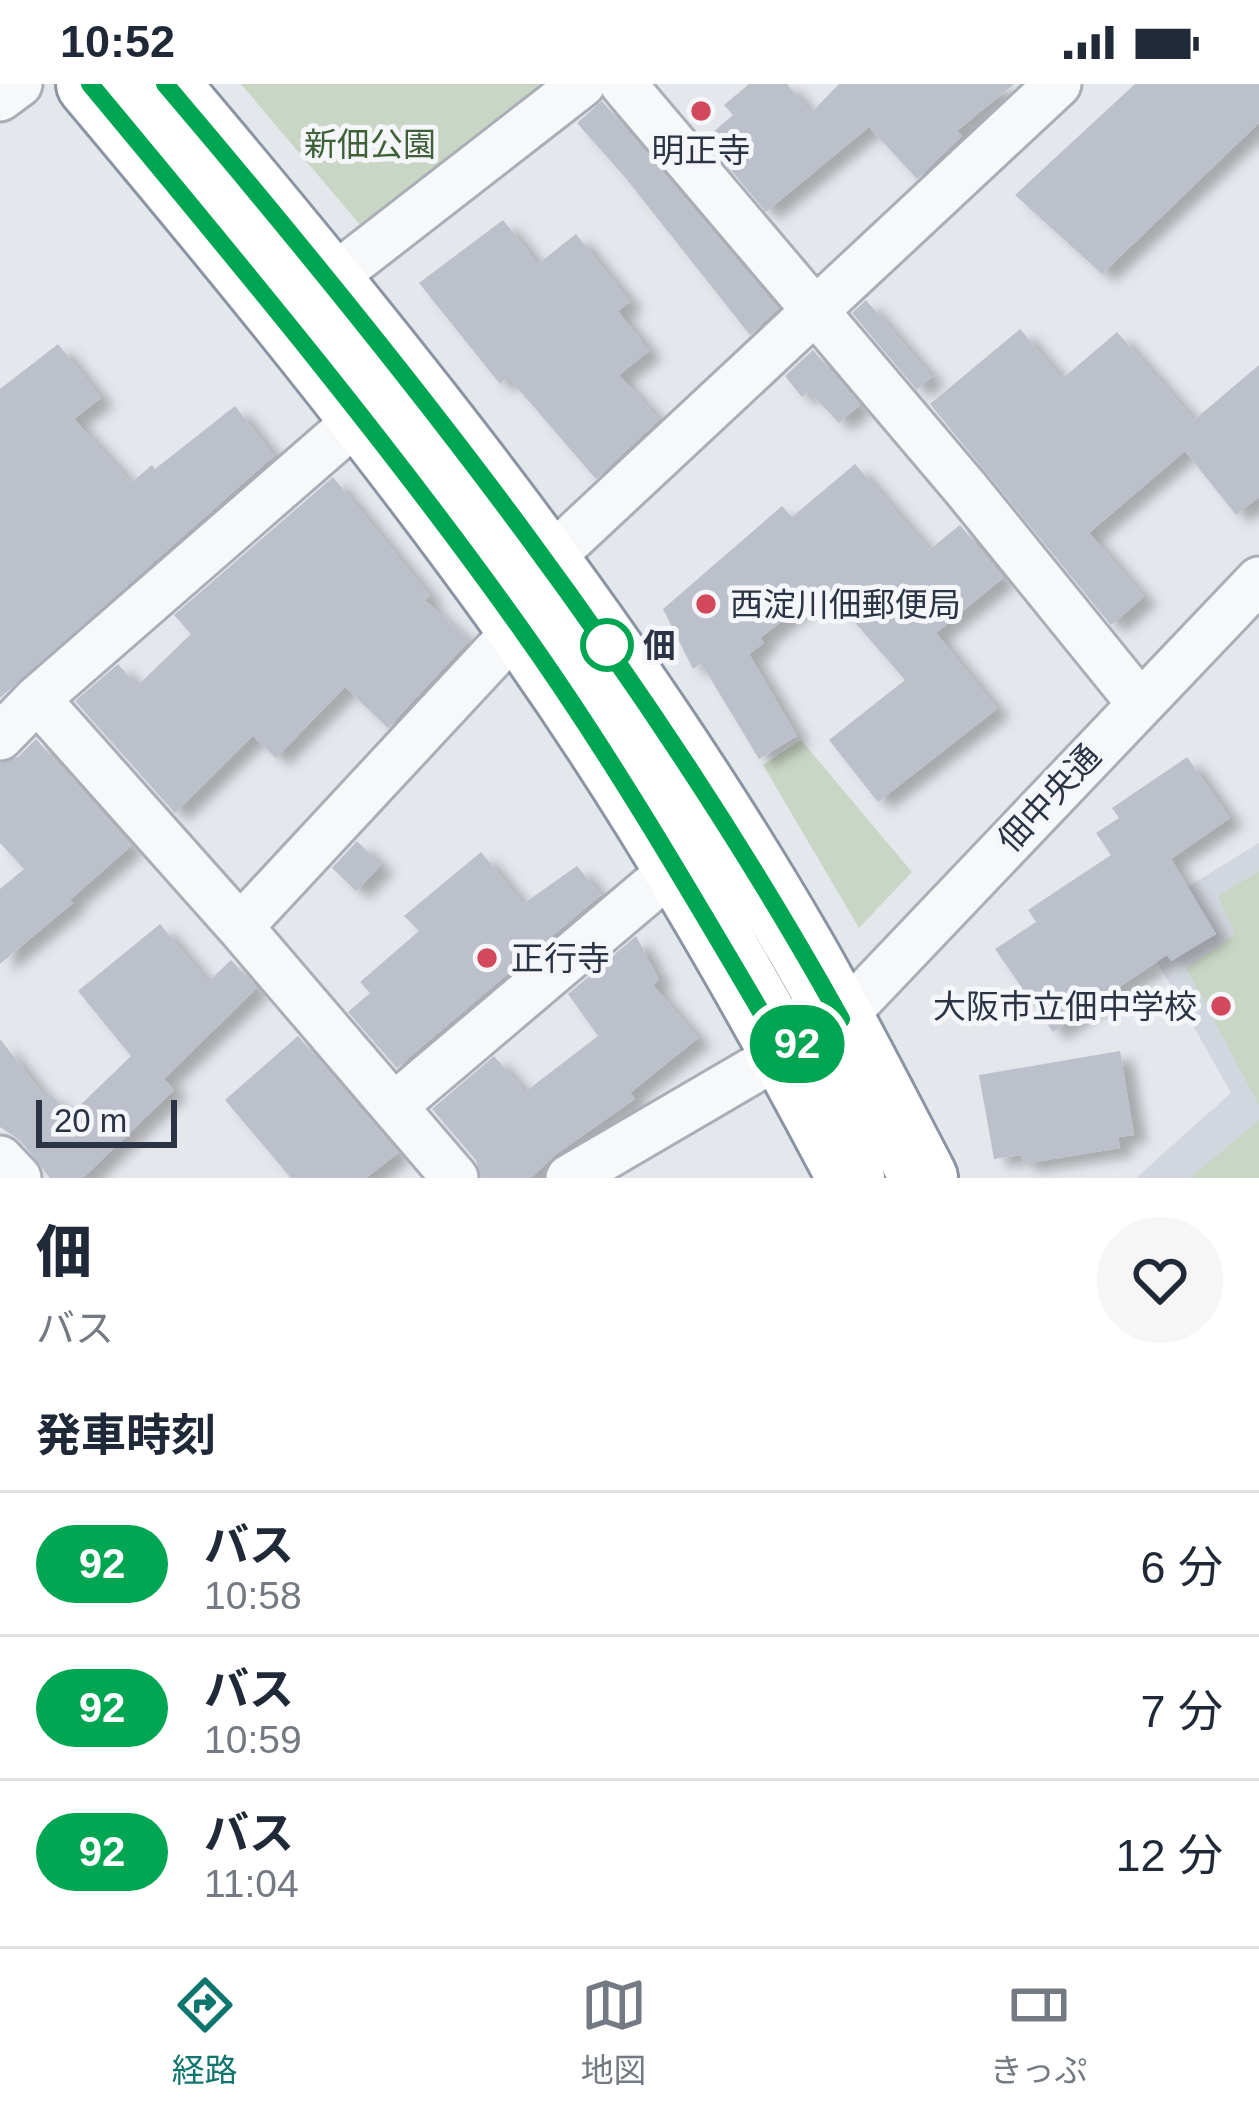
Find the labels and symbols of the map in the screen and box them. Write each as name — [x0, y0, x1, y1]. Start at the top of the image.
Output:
marker: 明正寺 — [688, 98, 714, 124]
park label: 新佃公園 — [304, 126, 436, 163]
place label: 明正寺 — [652, 132, 751, 169]
place label: 西淀川佃郵便局 — [730, 586, 961, 623]
marker: 西淀川佃郵便局 — [693, 591, 719, 617]
marker: 佃 — [582, 620, 632, 670]
place label: 佃 — [643, 627, 676, 664]
street label: 佃中央通 — [990, 737, 1108, 859]
place label: 正行寺 — [511, 940, 610, 977]
marker: 正行寺 — [474, 945, 500, 971]
place label: 大阪市立佃中学校 — [933, 988, 1197, 1025]
marker: 大阪市立佃中学校 — [1208, 993, 1234, 1019]
line badge: 92 — [743, 1005, 851, 1083]
scale bar — [36, 1094, 177, 1147]

